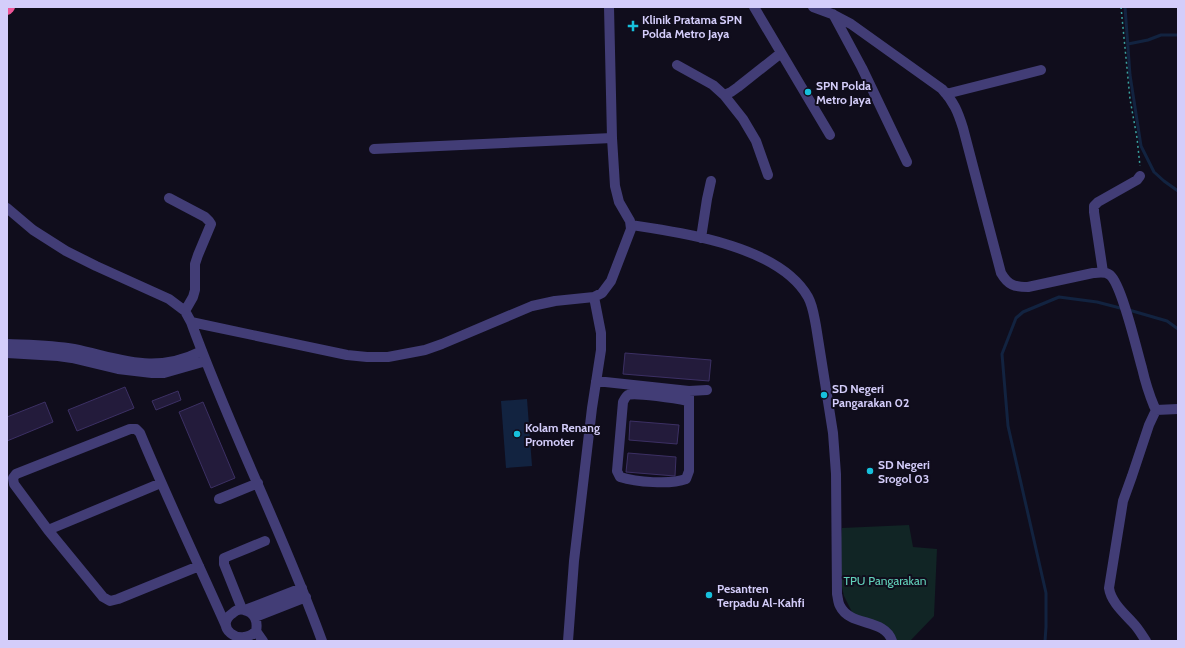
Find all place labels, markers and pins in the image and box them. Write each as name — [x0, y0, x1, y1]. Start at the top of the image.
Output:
place label: Klinik Pratama SPN Polda Metro Jaya — [642, 12, 742, 41]
marker: Klinik Pratama SPN Polda Metro Jaya — [627, 20, 639, 32]
place label: SPN Polda Metro Jaya — [816, 78, 871, 107]
marker: SPN Polda Metro Jaya — [803, 87, 813, 97]
place label: SD Negeri Pangarakan 02 — [832, 381, 909, 410]
marker: SD Negeri Pangarakan 02 — [819, 390, 829, 400]
place label: Kolam Renang Promoter — [525, 420, 600, 449]
marker: Kolam Renang Promoter — [512, 429, 522, 439]
place label: SD Negeri Srogol 03 — [878, 457, 930, 486]
marker: SD Negeri Srogol 03 — [865, 466, 875, 476]
place label: Pesantren Terpadu Al-Kahfi — [717, 581, 805, 610]
marker: Pesantren Terpadu Al-Kahfi — [704, 590, 714, 600]

